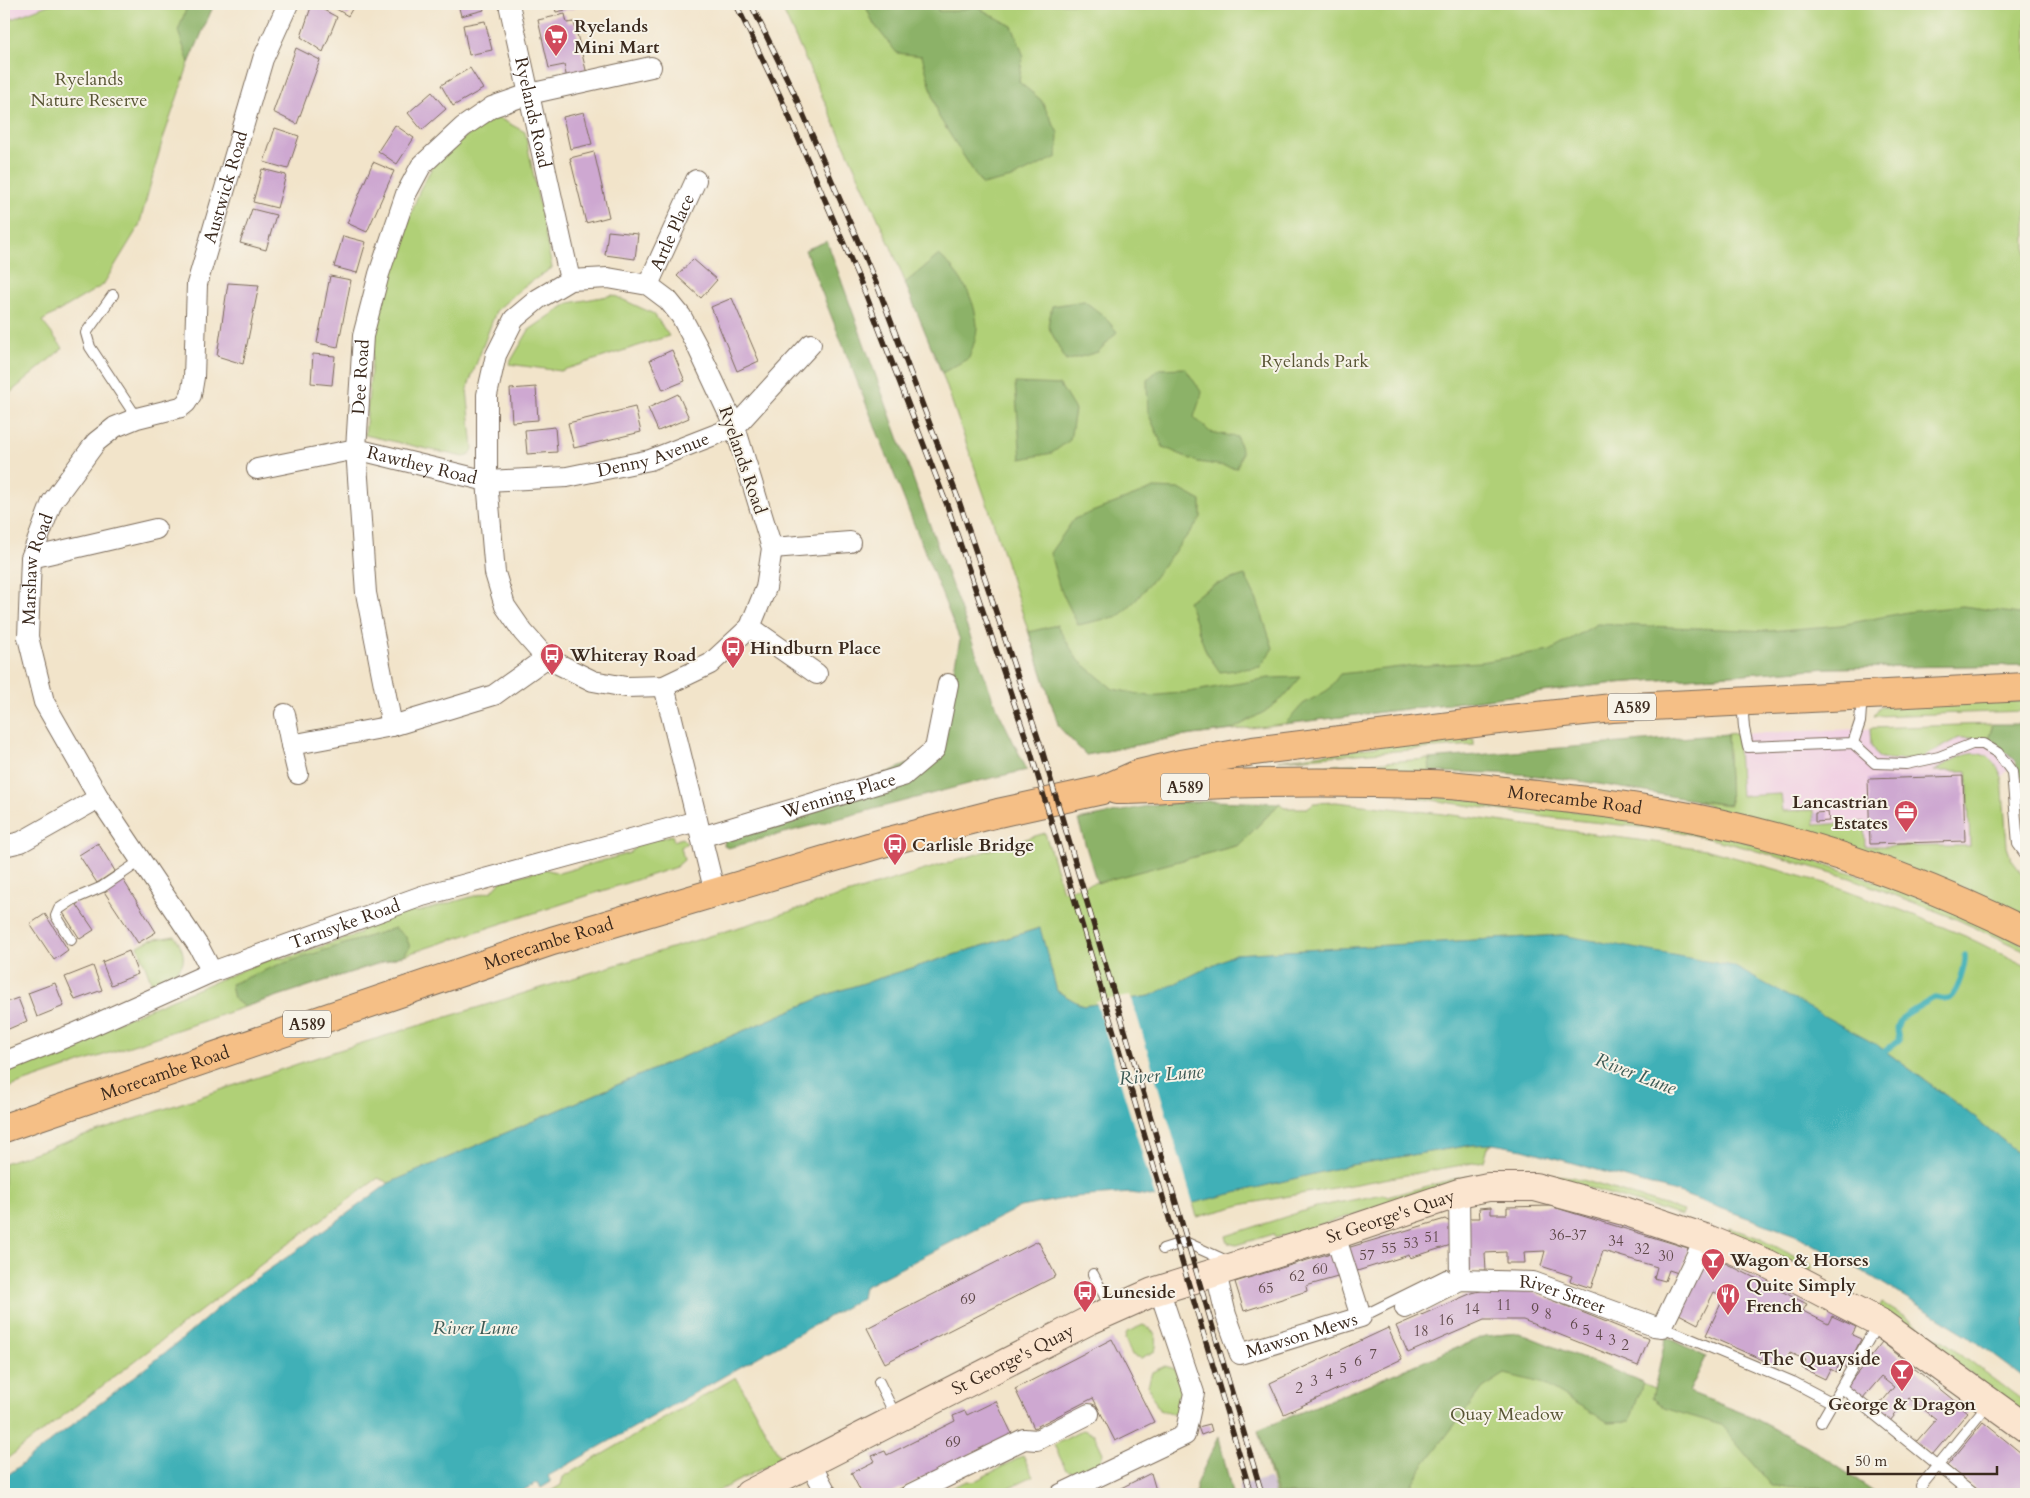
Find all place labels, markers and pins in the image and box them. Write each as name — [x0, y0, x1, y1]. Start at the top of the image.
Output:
place label: Ryelands Mini Mart — [574, 14, 660, 60]
supermarket icon: Ryelands Mini Mart — [543, 23, 569, 57]
bus stop icon: Hindburn Place — [720, 635, 746, 669]
place label: Hindburn Place — [750, 636, 881, 661]
bus stop icon: Whiteray Road — [539, 642, 565, 676]
place label: Whiteray Road — [569, 643, 697, 668]
place label: Lancastrian Estates — [1792, 790, 1888, 836]
office icon: Lancastrian Estates — [1893, 799, 1919, 833]
bus stop icon: Carlisle Bridge — [882, 832, 908, 866]
place label: Carlisle Bridge — [912, 833, 1034, 858]
bar icon: Wagon & Horses — [1700, 1247, 1726, 1281]
place label: Wagon & Horses — [1729, 1248, 1869, 1273]
place label: Quite Simply French — [1746, 1273, 1857, 1319]
bus stop icon: Luneside — [1072, 1279, 1098, 1313]
place label: Luneside — [1102, 1280, 1176, 1305]
restaurant icon: Quite Simply French — [1715, 1282, 1741, 1316]
bar icon: George & Dragon — [1889, 1358, 1915, 1392]
place label: George & Dragon — [1828, 1392, 1976, 1417]

